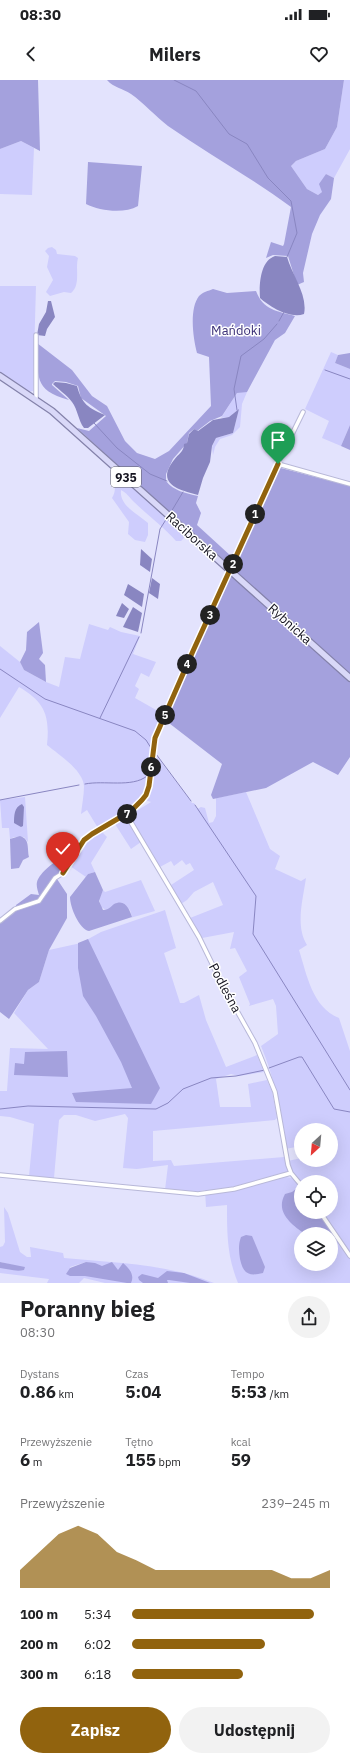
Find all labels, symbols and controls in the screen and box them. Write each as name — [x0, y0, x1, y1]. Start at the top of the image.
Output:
text: 08:30 — [20, 5, 61, 24]
icon: back — [20, 43, 42, 65]
text: Milers — [149, 43, 201, 66]
icon: heart — [308, 43, 330, 65]
park label: Mańdoki — [211, 322, 261, 339]
pin — [261, 423, 295, 464]
icon: arrive — [267, 429, 289, 451]
road number: 935 — [111, 467, 141, 487]
pin: 1 — [245, 504, 265, 524]
text: 1 — [252, 507, 258, 521]
street label: Raciborska — [162, 508, 222, 564]
pin: 2 — [223, 554, 243, 574]
text: 2 — [230, 557, 236, 571]
street label: Rybnicka — [265, 600, 315, 648]
pin: 3 — [200, 605, 220, 625]
text: 3 — [207, 608, 213, 622]
pin: 4 — [177, 654, 197, 674]
text: 4 — [184, 657, 190, 671]
pin: 5 — [155, 705, 175, 725]
text: 5 — [162, 708, 168, 722]
pin: 6 — [141, 757, 161, 777]
text: 6 — [148, 760, 154, 774]
pin: 7 — [117, 804, 137, 824]
text: 7 — [124, 807, 130, 821]
pin — [46, 832, 80, 873]
icon: check — [52, 838, 74, 860]
street label: Podleśna — [205, 960, 245, 1016]
north arrow — [294, 1123, 338, 1167]
map controls — [294, 1123, 338, 1271]
button: locate — [294, 1175, 338, 1219]
button: layers — [294, 1227, 338, 1271]
text: Poranny bieg — [20, 1294, 155, 1323]
button: share — [288, 1296, 330, 1338]
text: 08:30 — [20, 1324, 55, 1341]
text: Dystans — [20, 1367, 59, 1381]
text: Czas — [125, 1367, 149, 1381]
text: Tempo — [231, 1367, 264, 1381]
text: 0.86 — [20, 1381, 56, 1403]
text: 5:04 — [125, 1381, 162, 1403]
text: 5:53 — [231, 1381, 267, 1403]
text: km — [56, 1387, 74, 1401]
text: /km — [267, 1387, 289, 1401]
text: Przewyższenie — [20, 1435, 92, 1449]
text: Tętno — [125, 1435, 153, 1449]
text: kcal — [231, 1435, 251, 1449]
text: 6 — [20, 1449, 30, 1471]
text: 155 — [125, 1449, 156, 1471]
text: 59 — [231, 1449, 251, 1471]
text: m — [30, 1455, 42, 1469]
text: bpm — [156, 1455, 181, 1469]
text: Przewyższenie — [20, 1495, 105, 1512]
text: 239–245 m — [261, 1495, 330, 1512]
text: 100 m — [20, 1606, 58, 1623]
text: 5:34 — [84, 1606, 111, 1623]
text: 200 m — [20, 1636, 58, 1653]
text: 6:02 — [84, 1636, 111, 1653]
text: 300 m — [20, 1666, 58, 1683]
text: 6:18 — [84, 1666, 111, 1683]
button: Zapisz — [20, 1707, 171, 1753]
button: Udostępnij — [179, 1707, 330, 1753]

